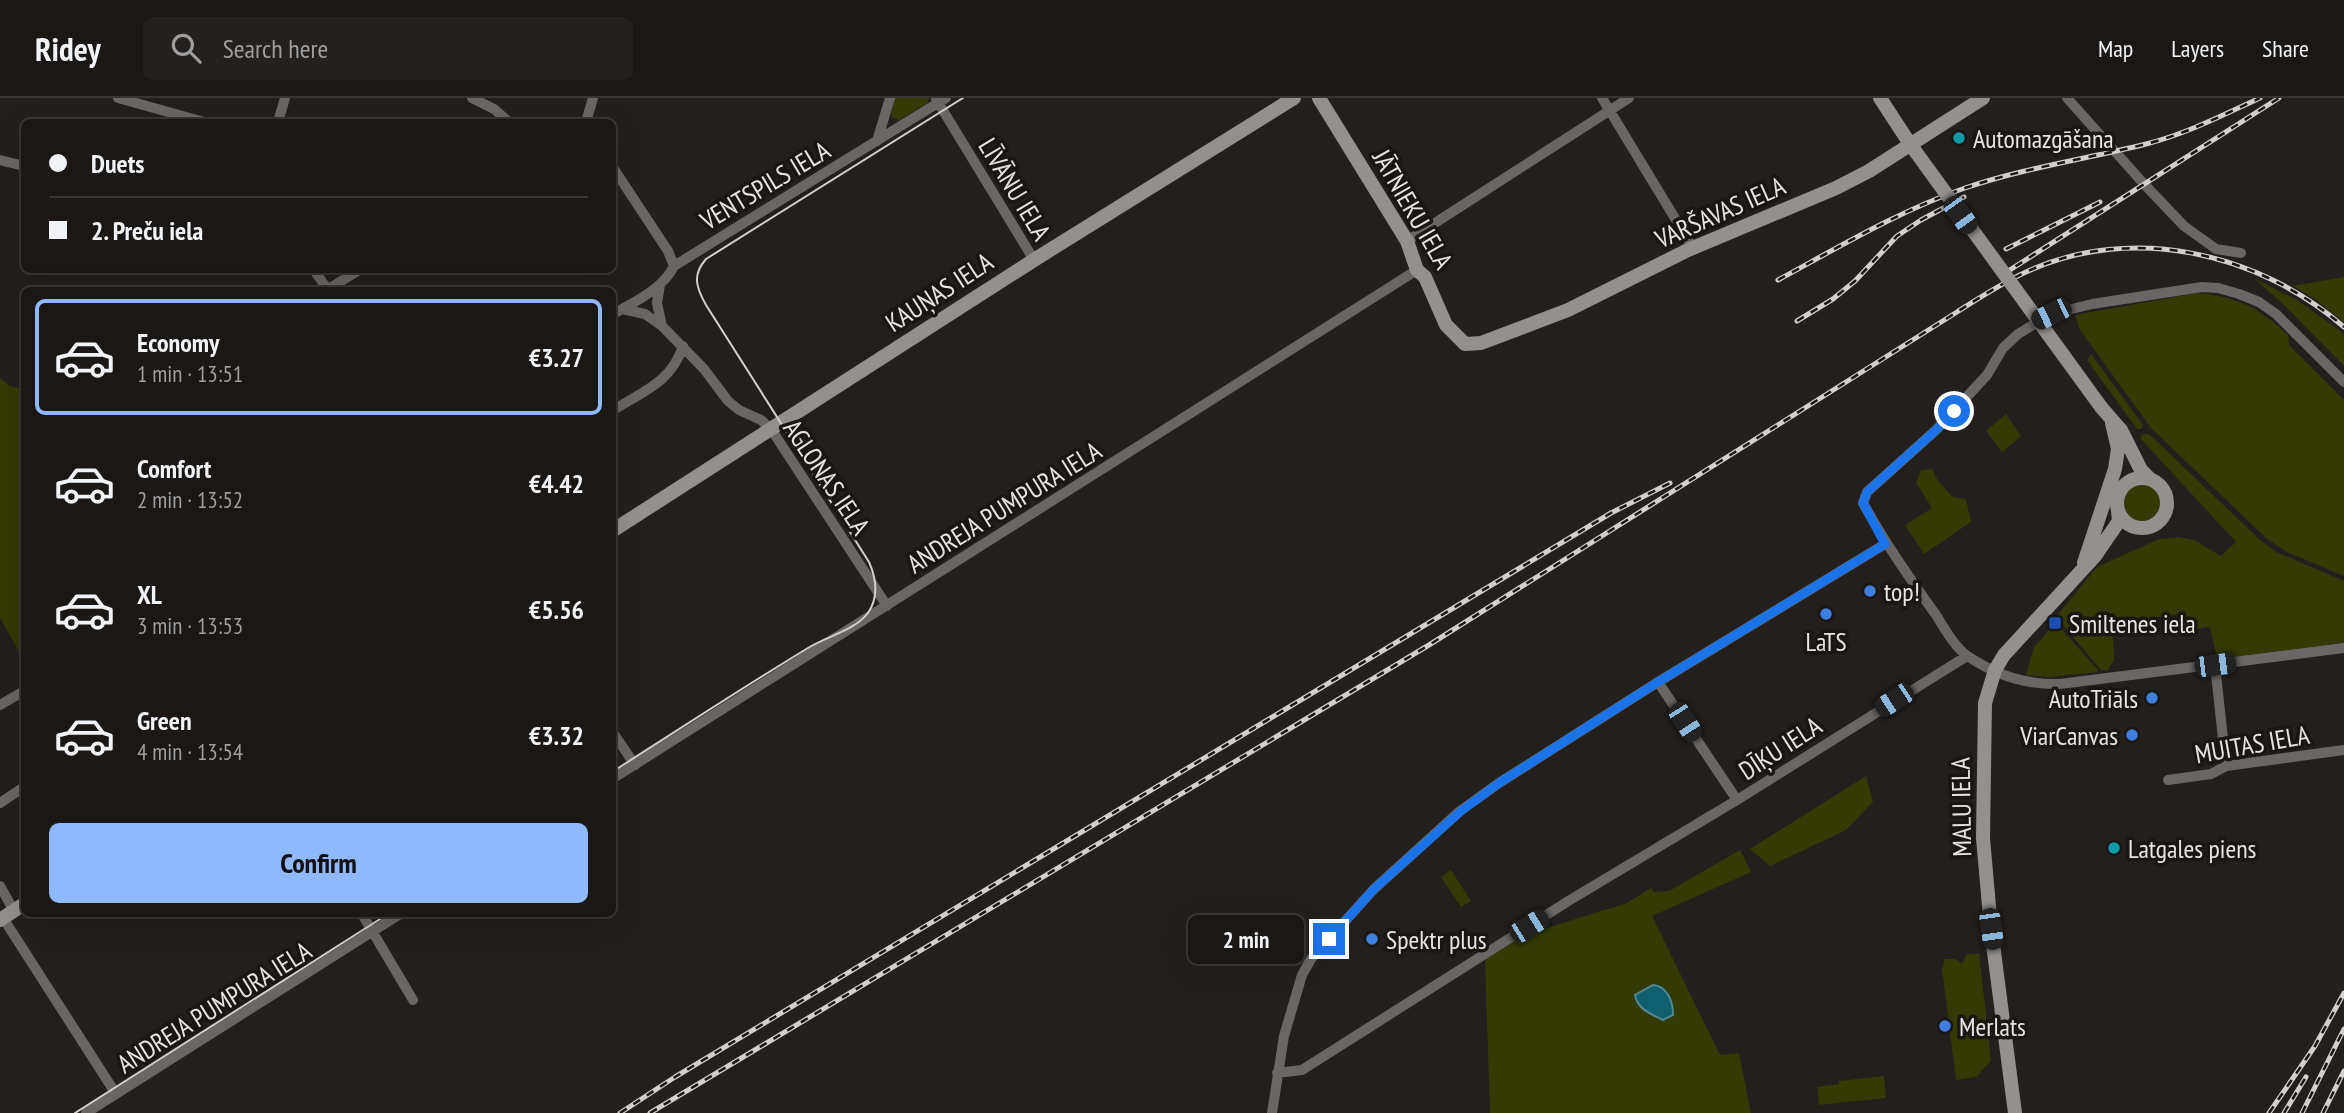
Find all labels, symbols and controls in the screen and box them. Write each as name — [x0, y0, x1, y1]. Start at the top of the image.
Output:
search box — [143, 17, 633, 80]
text: Ridey — [35, 27, 101, 70]
icon: search — [167, 29, 205, 67]
text: Search here — [223, 32, 328, 65]
text: Map — [2098, 33, 2133, 64]
text: Layers — [2171, 33, 2224, 64]
text: Share — [2262, 33, 2309, 64]
place label: Automazgāšana — [1973, 122, 2114, 155]
marker: Automazgāšana — [1951, 130, 1967, 146]
street label: LĪVĀNU IELA — [972, 132, 1059, 247]
street label: VENTSPILS IELA — [693, 133, 836, 237]
street label: JĀTNIEKU IELA — [1365, 143, 1461, 275]
text: Duets — [91, 147, 144, 180]
street label: VARŠAVAS IELA — [1649, 168, 1791, 256]
car — [1940, 192, 1981, 238]
text: 2. Preču iela — [91, 214, 203, 247]
street label: KAUŅAS IELA — [879, 245, 999, 339]
car — [2028, 295, 2075, 333]
icon: car — [53, 326, 116, 389]
text: Economy — [137, 326, 219, 359]
text: €3.27 — [529, 341, 584, 374]
text: 1 min · 13:51 — [137, 359, 243, 388]
route start — [1938, 395, 1970, 427]
street label: AGLONAS IELA — [777, 413, 878, 541]
street label: ANDREJA PUMPURA IELA — [901, 434, 1108, 580]
icon: car — [53, 452, 116, 515]
text: Comfort — [137, 452, 211, 485]
text: €4.42 — [529, 467, 584, 500]
text: 2 min · 13:52 — [137, 485, 243, 514]
place label: top! — [1884, 575, 1920, 608]
icon: car — [53, 578, 116, 641]
text: XL — [137, 578, 162, 611]
marker: top! — [1862, 583, 1878, 599]
text: €5.56 — [529, 593, 584, 626]
marker: LaTS — [1818, 606, 1834, 622]
place label: Smiltenes iela — [2069, 607, 2196, 640]
text: 3 min · 13:53 — [137, 611, 243, 640]
marker: Smiltenes iela — [2047, 615, 2063, 631]
place label: LaTS — [1805, 625, 1847, 658]
car — [2193, 652, 2238, 678]
car — [1871, 680, 1918, 720]
place label: AutoTriāls — [2049, 682, 2138, 715]
marker: AutoTriāls — [2144, 690, 2160, 706]
car — [1665, 699, 1706, 745]
icon: car — [53, 704, 116, 767]
text: Green — [137, 704, 192, 737]
street label: DĪĶU IELA — [1732, 709, 1828, 787]
street label: MUITAS IELA — [2192, 718, 2313, 770]
text: €3.32 — [529, 719, 584, 752]
place label: ViarCanvas — [2019, 719, 2118, 752]
marker: ViarCanvas — [2124, 727, 2140, 743]
text: 4 min · 13:54 — [137, 737, 243, 766]
street label: MALU IELA — [1944, 756, 1978, 857]
button: Confirm — [49, 823, 588, 903]
place label: Latgales piens — [2128, 832, 2256, 865]
marker: Latgales piens — [2106, 840, 2122, 856]
car — [1506, 906, 1553, 946]
car — [1978, 907, 2005, 951]
callout: 2 min — [1189, 914, 1304, 964]
route end — [1313, 923, 1345, 955]
place label: Spektr plus — [1386, 923, 1487, 956]
text: 2 min — [1223, 925, 1269, 954]
marker: Spektr plus — [1364, 931, 1380, 947]
street label: ANDREJA PUMPURA IELA — [111, 934, 318, 1080]
place label: Merlats — [1959, 1010, 2026, 1043]
marker: Merlats — [1937, 1018, 1953, 1034]

